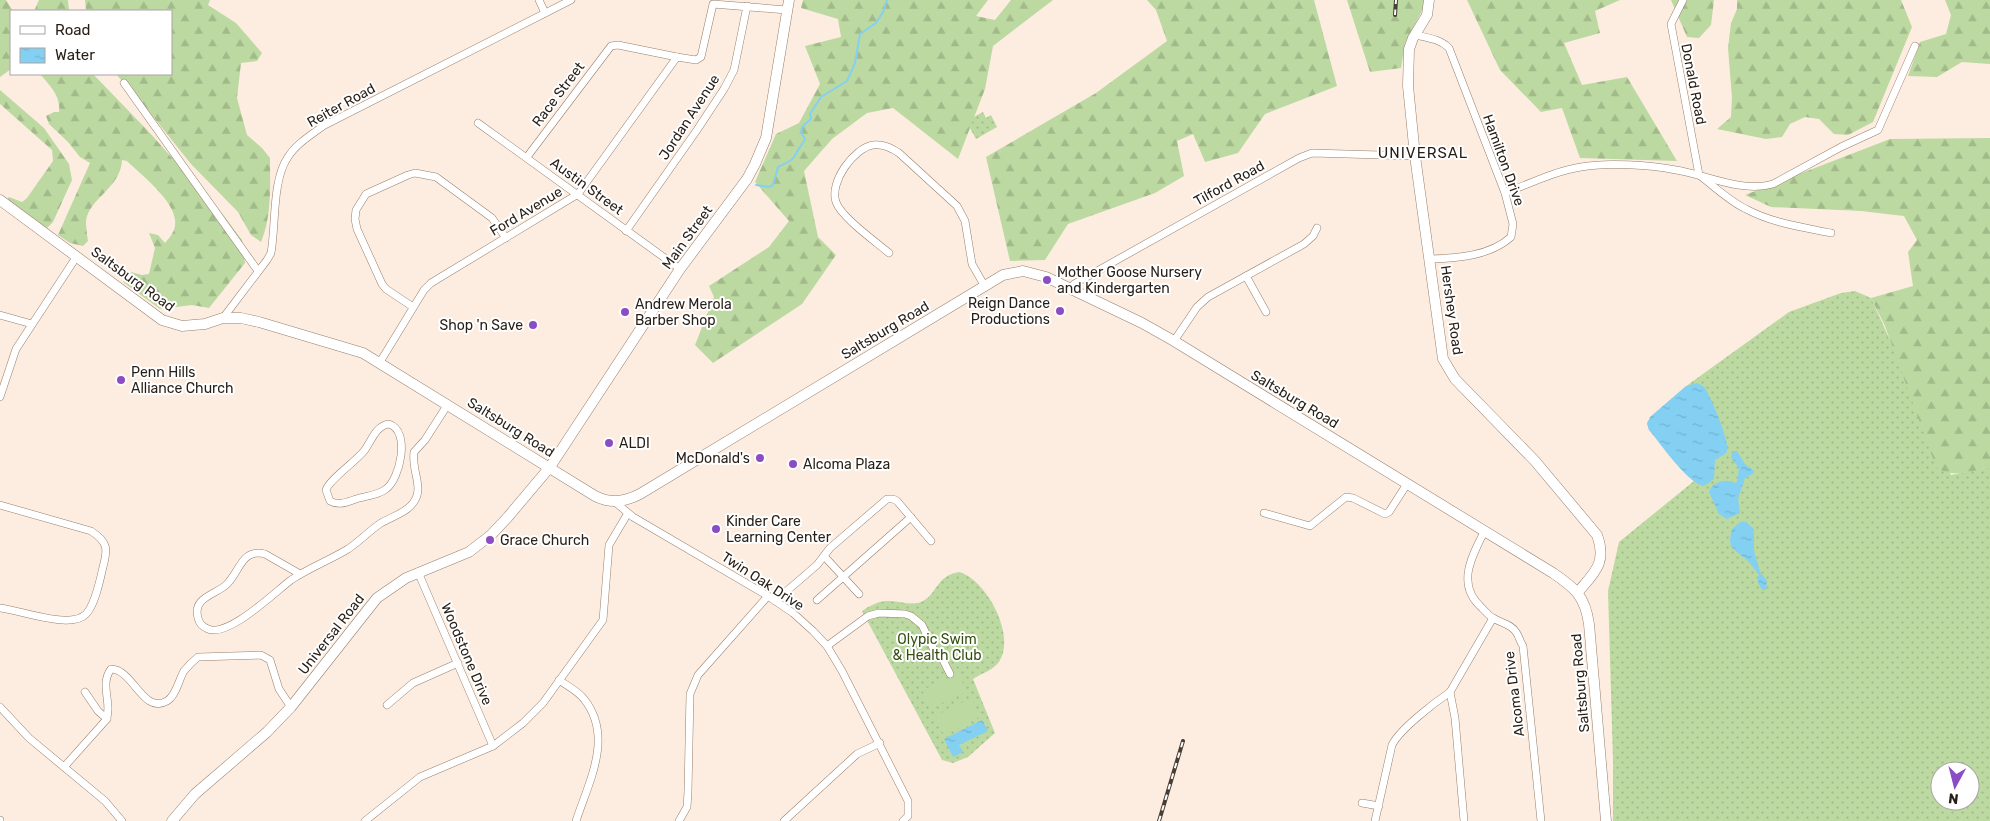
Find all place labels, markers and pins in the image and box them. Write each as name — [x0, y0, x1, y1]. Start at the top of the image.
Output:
place label: Mother Goose Nursery and Kindergarten — [1057, 264, 1202, 297]
marker: Mother Goose Nursery and Kindergarten — [1041, 274, 1053, 286]
place label: Reign Dance Productions — [968, 295, 1050, 328]
place label: Andrew Merola Barber Shop — [635, 296, 732, 329]
marker: Reign Dance Productions — [1054, 305, 1066, 317]
marker: Andrew Merola Barber Shop — [619, 306, 631, 318]
place label: Shop 'n Save — [439, 317, 523, 334]
marker: Shop 'n Save — [527, 319, 539, 331]
place label: Penn Hills Alliance Church — [131, 364, 234, 397]
marker: Penn Hills Alliance Church — [115, 374, 127, 386]
place label: ALDI — [619, 435, 650, 452]
marker: ALDI — [603, 437, 615, 449]
place label: McDonald's — [676, 450, 750, 467]
marker: McDonald's — [754, 452, 766, 464]
place label: Alcoma Plaza — [803, 456, 890, 473]
marker: Alcoma Plaza — [787, 458, 799, 470]
place label: Kinder Care Learning Center — [726, 513, 832, 546]
marker: Kinder Care Learning Center — [710, 523, 722, 535]
place label: Grace Church — [500, 532, 589, 549]
marker: Grace Church — [484, 534, 496, 546]

